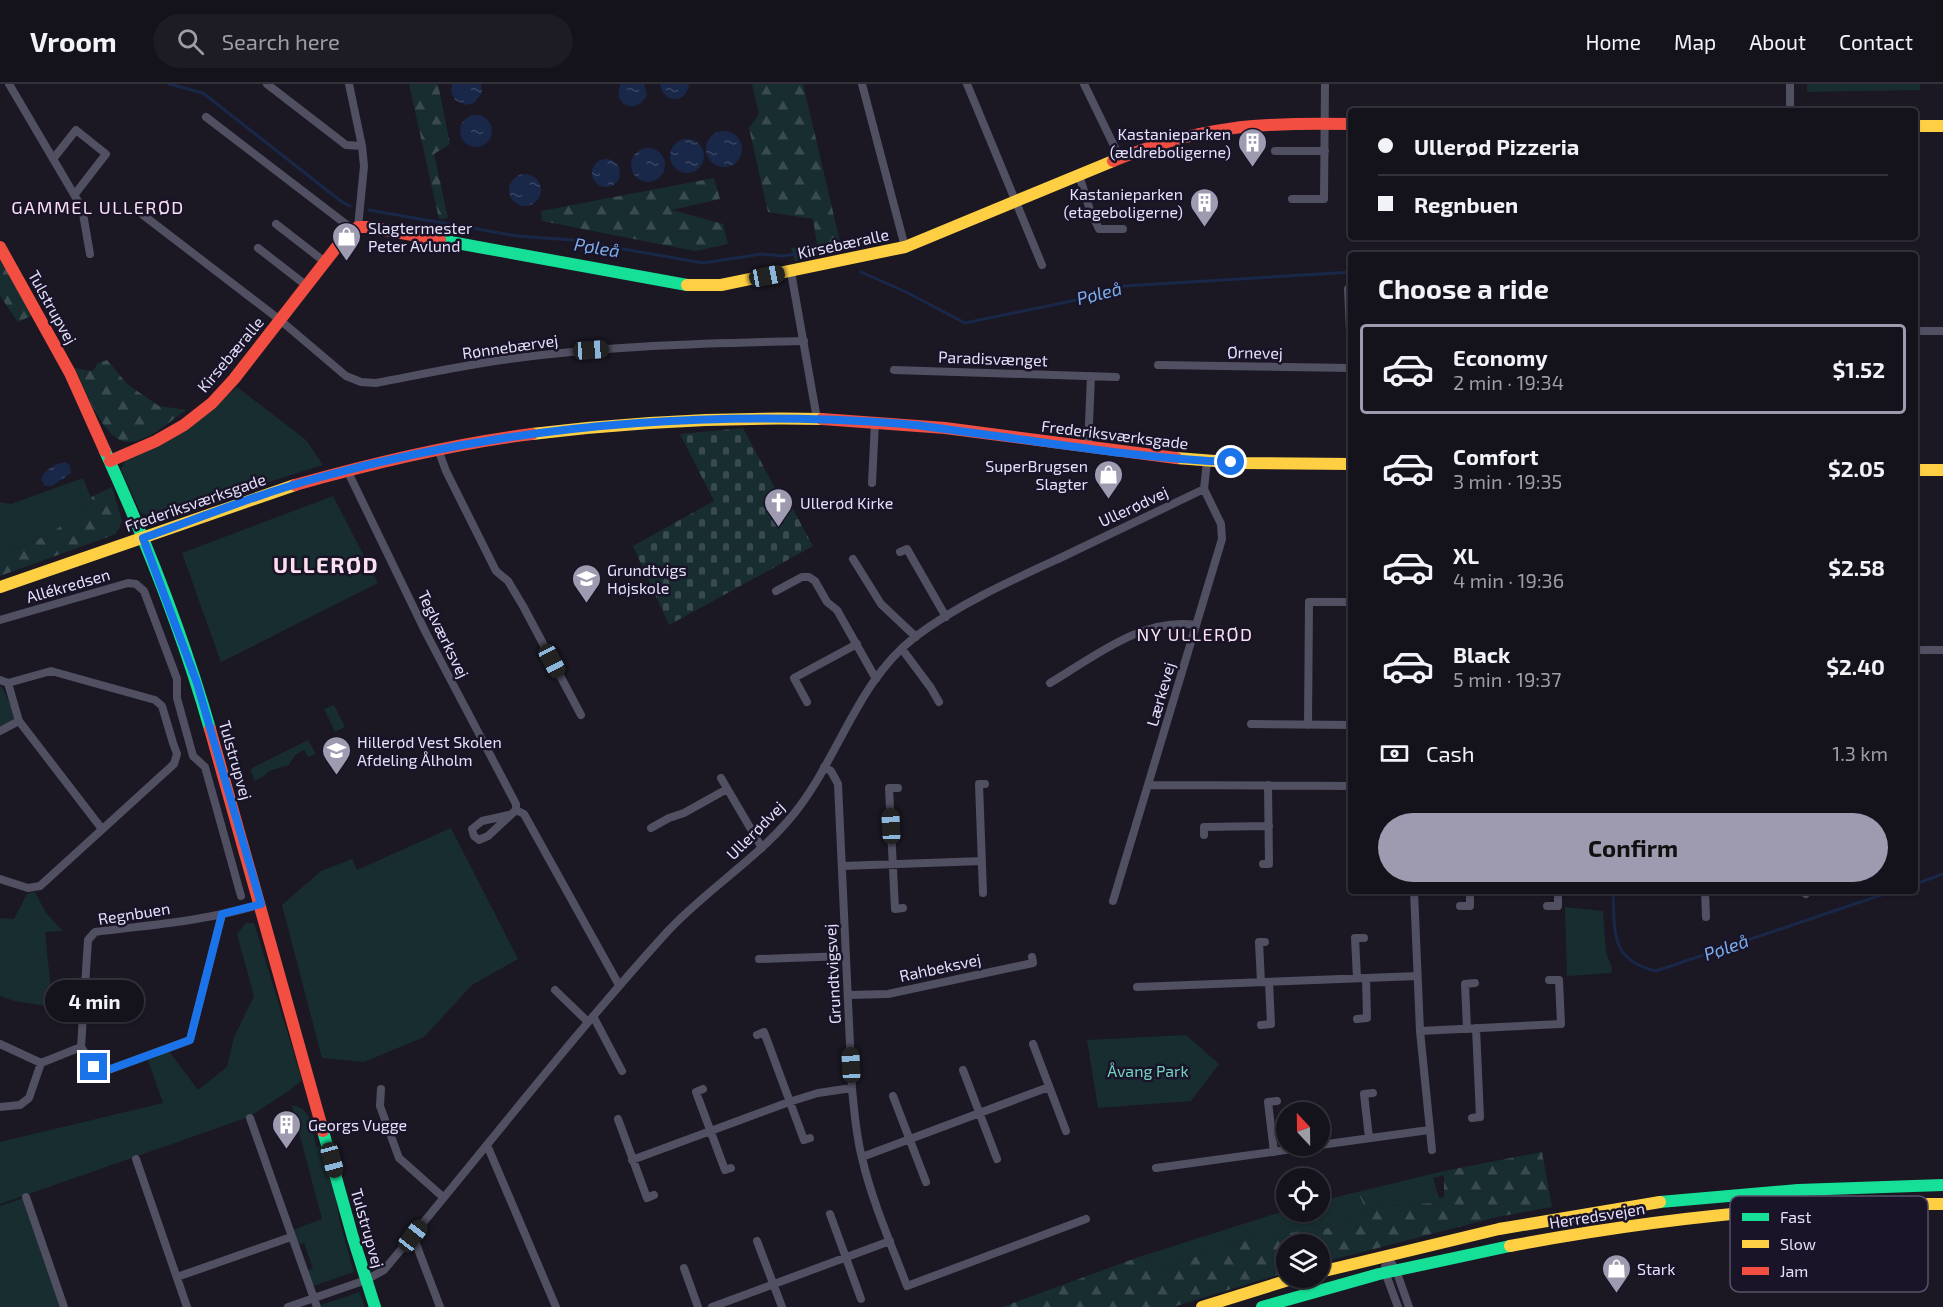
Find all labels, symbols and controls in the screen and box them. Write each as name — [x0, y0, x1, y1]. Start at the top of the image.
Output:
search box — [153, 14, 573, 68]
text: Vroom — [30, 24, 117, 58]
icon: search — [174, 25, 207, 58]
text: Search here — [222, 28, 340, 54]
text: Home — [1585, 29, 1641, 54]
text: Map — [1674, 29, 1716, 54]
text: About — [1749, 29, 1806, 54]
text: Contact — [1839, 29, 1913, 54]
place label: Kastanieparken (ældreboligerne) — [1110, 124, 1231, 161]
building icon: Kastanieparken (ældreboligerne) — [1236, 126, 1268, 168]
text: Ullerød Pizzeria — [1414, 133, 1579, 159]
place label: Kastanieparken (etageboligerne) — [1064, 184, 1183, 221]
building icon: Kastanieparken (etageboligerne) — [1188, 186, 1220, 228]
text: Regnbuen — [1414, 191, 1518, 217]
district label: GAMMEL ULLERØD — [11, 196, 185, 218]
place label: Slagtermester Peter Avlund — [368, 218, 473, 255]
shop icon: Slagtermester Peter Avlund — [331, 220, 363, 262]
street label: Kirsebæralle — [796, 224, 890, 262]
water label: Pøleå — [573, 233, 621, 261]
car — [748, 264, 786, 288]
street label: Tulstrupvej — [24, 267, 81, 348]
text: Choose a ride — [1378, 272, 1549, 304]
water label: Pøleå — [1074, 277, 1124, 309]
street label: Kirsebæralle — [193, 312, 267, 396]
street label: Rønnebærvej — [461, 330, 559, 363]
car — [572, 340, 610, 360]
street label: Ørnevej — [1227, 342, 1283, 363]
icon: car — [1381, 342, 1435, 396]
text: Economy — [1453, 344, 1548, 370]
street label: Paradisvænget — [938, 347, 1048, 369]
text: $1.52 — [1832, 356, 1885, 382]
text: 2 min · 19:34 — [1453, 370, 1564, 394]
street label: Frederiksværksgade — [1040, 416, 1190, 452]
icon: car — [1381, 441, 1435, 495]
text: Comfort — [1453, 443, 1538, 469]
route start — [1217, 448, 1244, 475]
text: $2.05 — [1828, 455, 1885, 481]
place label: SuperBrugsen Slagter — [985, 456, 1089, 493]
shop icon: SuperBrugsen Slagter — [1093, 458, 1125, 500]
street label: Frederiksværksgade — [122, 469, 268, 535]
text: 3 min · 19:35 — [1453, 469, 1562, 493]
street label: Ullerødvej — [1095, 482, 1171, 531]
church icon: Ullerød Kirke — [763, 486, 795, 528]
place label: Ullerød Kirke — [800, 493, 893, 512]
icon: car — [1381, 540, 1435, 594]
text: XL — [1453, 542, 1479, 568]
district label: ULLERØD — [273, 551, 379, 577]
text: $2.58 — [1828, 554, 1885, 580]
place label: Grundtvigs Højskole — [607, 560, 687, 598]
school or university icon: Grundtvigs Højskole — [570, 562, 602, 604]
street label: Allékredsen — [24, 564, 112, 606]
text: 4 min · 19:36 — [1453, 568, 1564, 592]
street label: Teglværksvej — [414, 587, 473, 681]
district label: NY ULLERØD — [1136, 623, 1254, 645]
icon: car — [1381, 639, 1435, 693]
car — [536, 641, 568, 681]
text: Black — [1453, 641, 1510, 667]
text: $2.40 — [1826, 653, 1885, 679]
street label: Lærkevej — [1142, 660, 1179, 729]
text: 5 min · 19:37 — [1453, 667, 1561, 691]
street label: Tulstrupvej — [215, 718, 256, 802]
place label: Hillerød Vest Skolen Afdeling Ålholm — [357, 732, 502, 769]
school or university icon: Hillerød Vest Skolen Afdeling Ålholm — [320, 734, 352, 776]
icon: cash — [1378, 737, 1411, 770]
text: Cash — [1426, 740, 1475, 766]
text: 1.3 km — [1832, 741, 1888, 765]
street label: Ullerødvej — [722, 797, 789, 864]
car — [881, 808, 901, 844]
button: Confirm — [1378, 813, 1888, 882]
street label: Regnbuen — [97, 898, 171, 928]
street label: Grundtvigsvej — [820, 923, 845, 1025]
water label: Pøleå — [1701, 929, 1751, 965]
street label: Rahbeksvej — [897, 949, 983, 986]
callout: 4 min — [44, 980, 144, 1022]
text: 4 min — [68, 989, 121, 1013]
car — [841, 1047, 861, 1083]
route end — [80, 1053, 107, 1080]
park label: Åvang Park — [1107, 1061, 1189, 1080]
north arrow — [1276, 1102, 1330, 1156]
map controls — [1276, 1102, 1330, 1288]
building icon: Georgs Vugge — [271, 1108, 303, 1150]
place label: Georgs Vugge — [308, 1115, 407, 1134]
car — [319, 1140, 345, 1180]
button: locate — [1276, 1168, 1330, 1222]
street label: Tulstrupvej — [347, 1186, 388, 1270]
legend — [1730, 1196, 1928, 1292]
street label: Herredsvejen — [1548, 1198, 1646, 1233]
text: Fast — [1780, 1207, 1811, 1226]
car — [395, 1216, 431, 1256]
button: layers — [1276, 1234, 1330, 1288]
text: Slow — [1780, 1234, 1816, 1253]
shop icon: Stark — [1600, 1252, 1632, 1294]
place label: Stark — [1637, 1259, 1675, 1278]
text: Jam — [1780, 1261, 1808, 1280]

